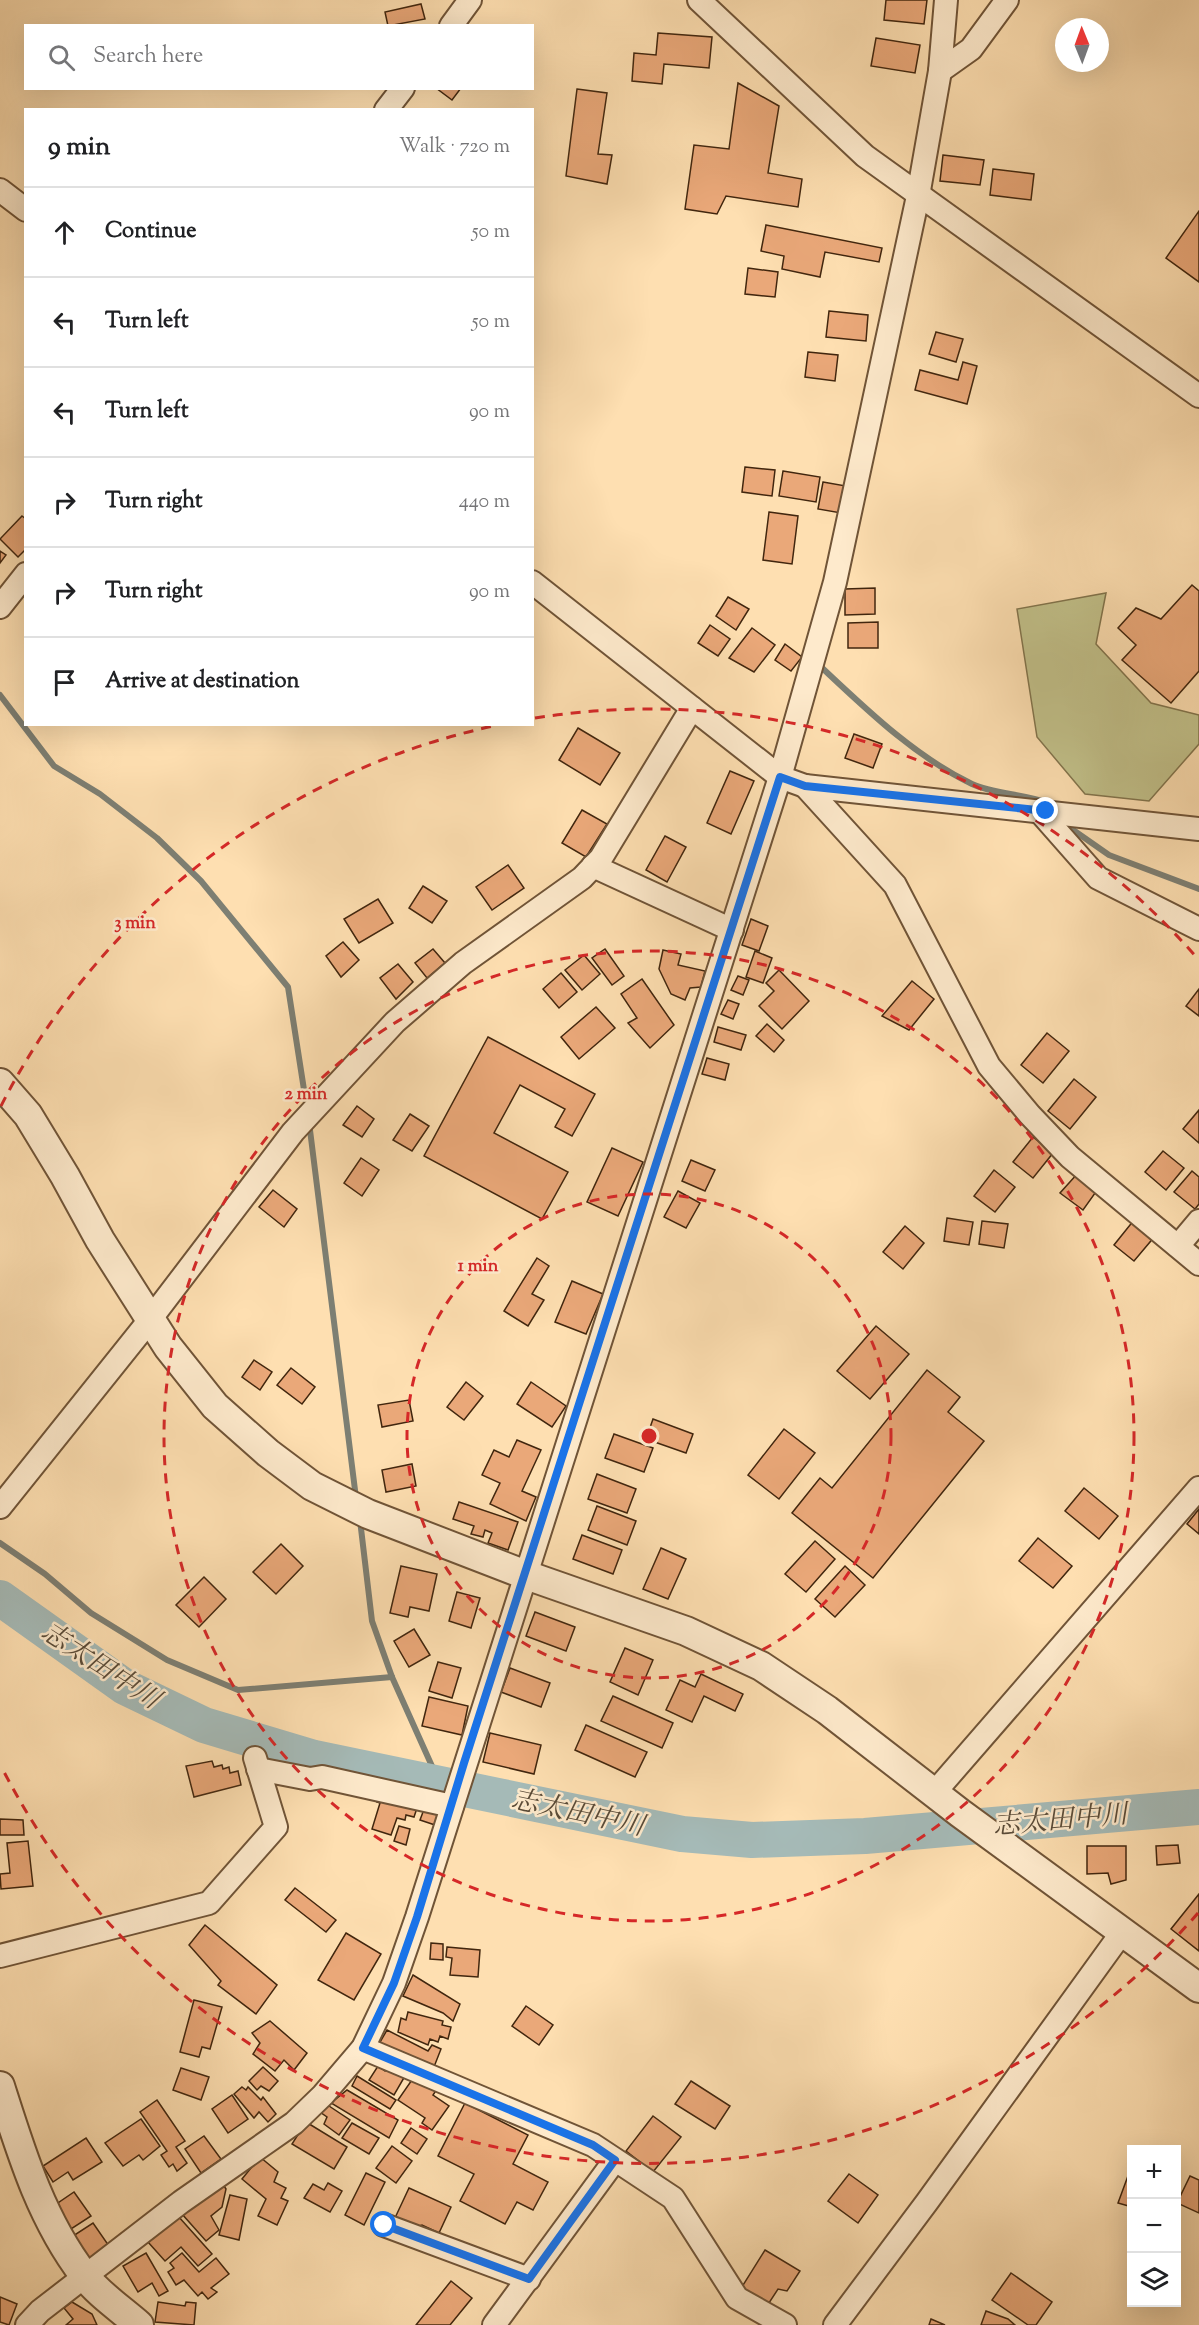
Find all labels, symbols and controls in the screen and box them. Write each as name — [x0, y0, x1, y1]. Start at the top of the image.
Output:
north arrow — [1055, 18, 1109, 72]
search box — [24, 24, 534, 90]
icon: search — [45, 41, 78, 74]
text: Search here — [93, 41, 203, 73]
text: 9 min — [48, 129, 110, 166]
text: Walk · 720 m — [399, 133, 510, 162]
icon: ahead — [48, 216, 81, 249]
text: Continue — [105, 216, 196, 248]
text: 50 m — [472, 218, 510, 247]
icon: left — [48, 306, 81, 339]
text: Turn left — [105, 306, 188, 338]
text: 50 m — [472, 308, 510, 337]
icon: left — [48, 396, 81, 429]
text: Turn left — [105, 396, 188, 428]
text: 90 m — [469, 398, 510, 427]
icon: right — [48, 486, 81, 519]
text: Turn right — [105, 486, 202, 518]
text: 440 m — [459, 488, 510, 517]
icon: right — [48, 576, 81, 609]
text: Turn right — [105, 576, 202, 608]
text: 90 m — [469, 578, 510, 607]
icon: arrive — [48, 666, 81, 699]
text: Arrive at destination — [105, 666, 300, 698]
route end — [1032, 797, 1058, 823]
text: 3 min — [114, 911, 156, 937]
text: 2 min — [285, 1082, 328, 1108]
text: 1 min — [458, 1254, 499, 1280]
centre of rings — [639, 1426, 659, 1446]
water label: 志太田中川 — [32, 1614, 169, 1722]
water label: 志太田中川 — [507, 1781, 650, 1848]
water label: 志太田中川 — [991, 1796, 1132, 1847]
map controls — [1127, 2145, 1181, 2307]
button: + — [1127, 2145, 1181, 2199]
button: − — [1127, 2199, 1181, 2253]
route start — [370, 2211, 396, 2237]
button: layers — [1127, 2253, 1181, 2307]

